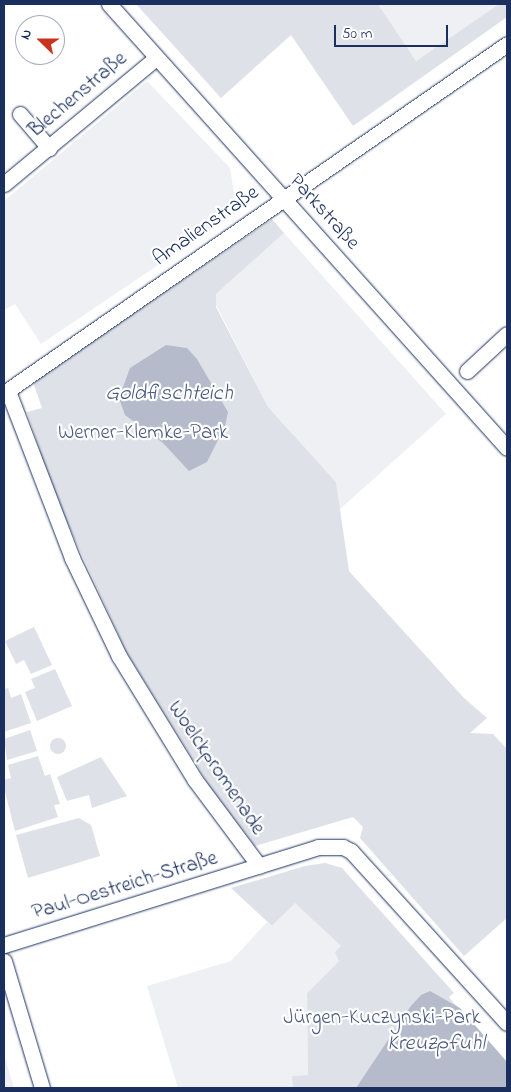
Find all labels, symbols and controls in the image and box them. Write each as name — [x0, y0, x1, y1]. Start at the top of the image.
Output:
north arrow — [15, 15, 65, 65]
scale bar — [336, 15, 450, 47]
text: 50 m — [342, 23, 372, 45]
text: N — [15, 26, 38, 43]
street label: Blechenstraße — [24, 47, 132, 143]
street label: Parkstraße — [283, 169, 365, 255]
street label: Amalienstraße — [148, 180, 264, 272]
water label: Goldfischteich — [105, 382, 233, 408]
park label: Werner-Klemke-Park — [58, 420, 228, 446]
street label: Woelckpromenade — [162, 696, 270, 840]
street label: Paul-Oestreich-Straße — [29, 846, 221, 926]
park label: Jürgen-Kuczynski-Park — [283, 1005, 481, 1031]
water label: Kreuzpfuhl — [387, 1032, 485, 1058]

